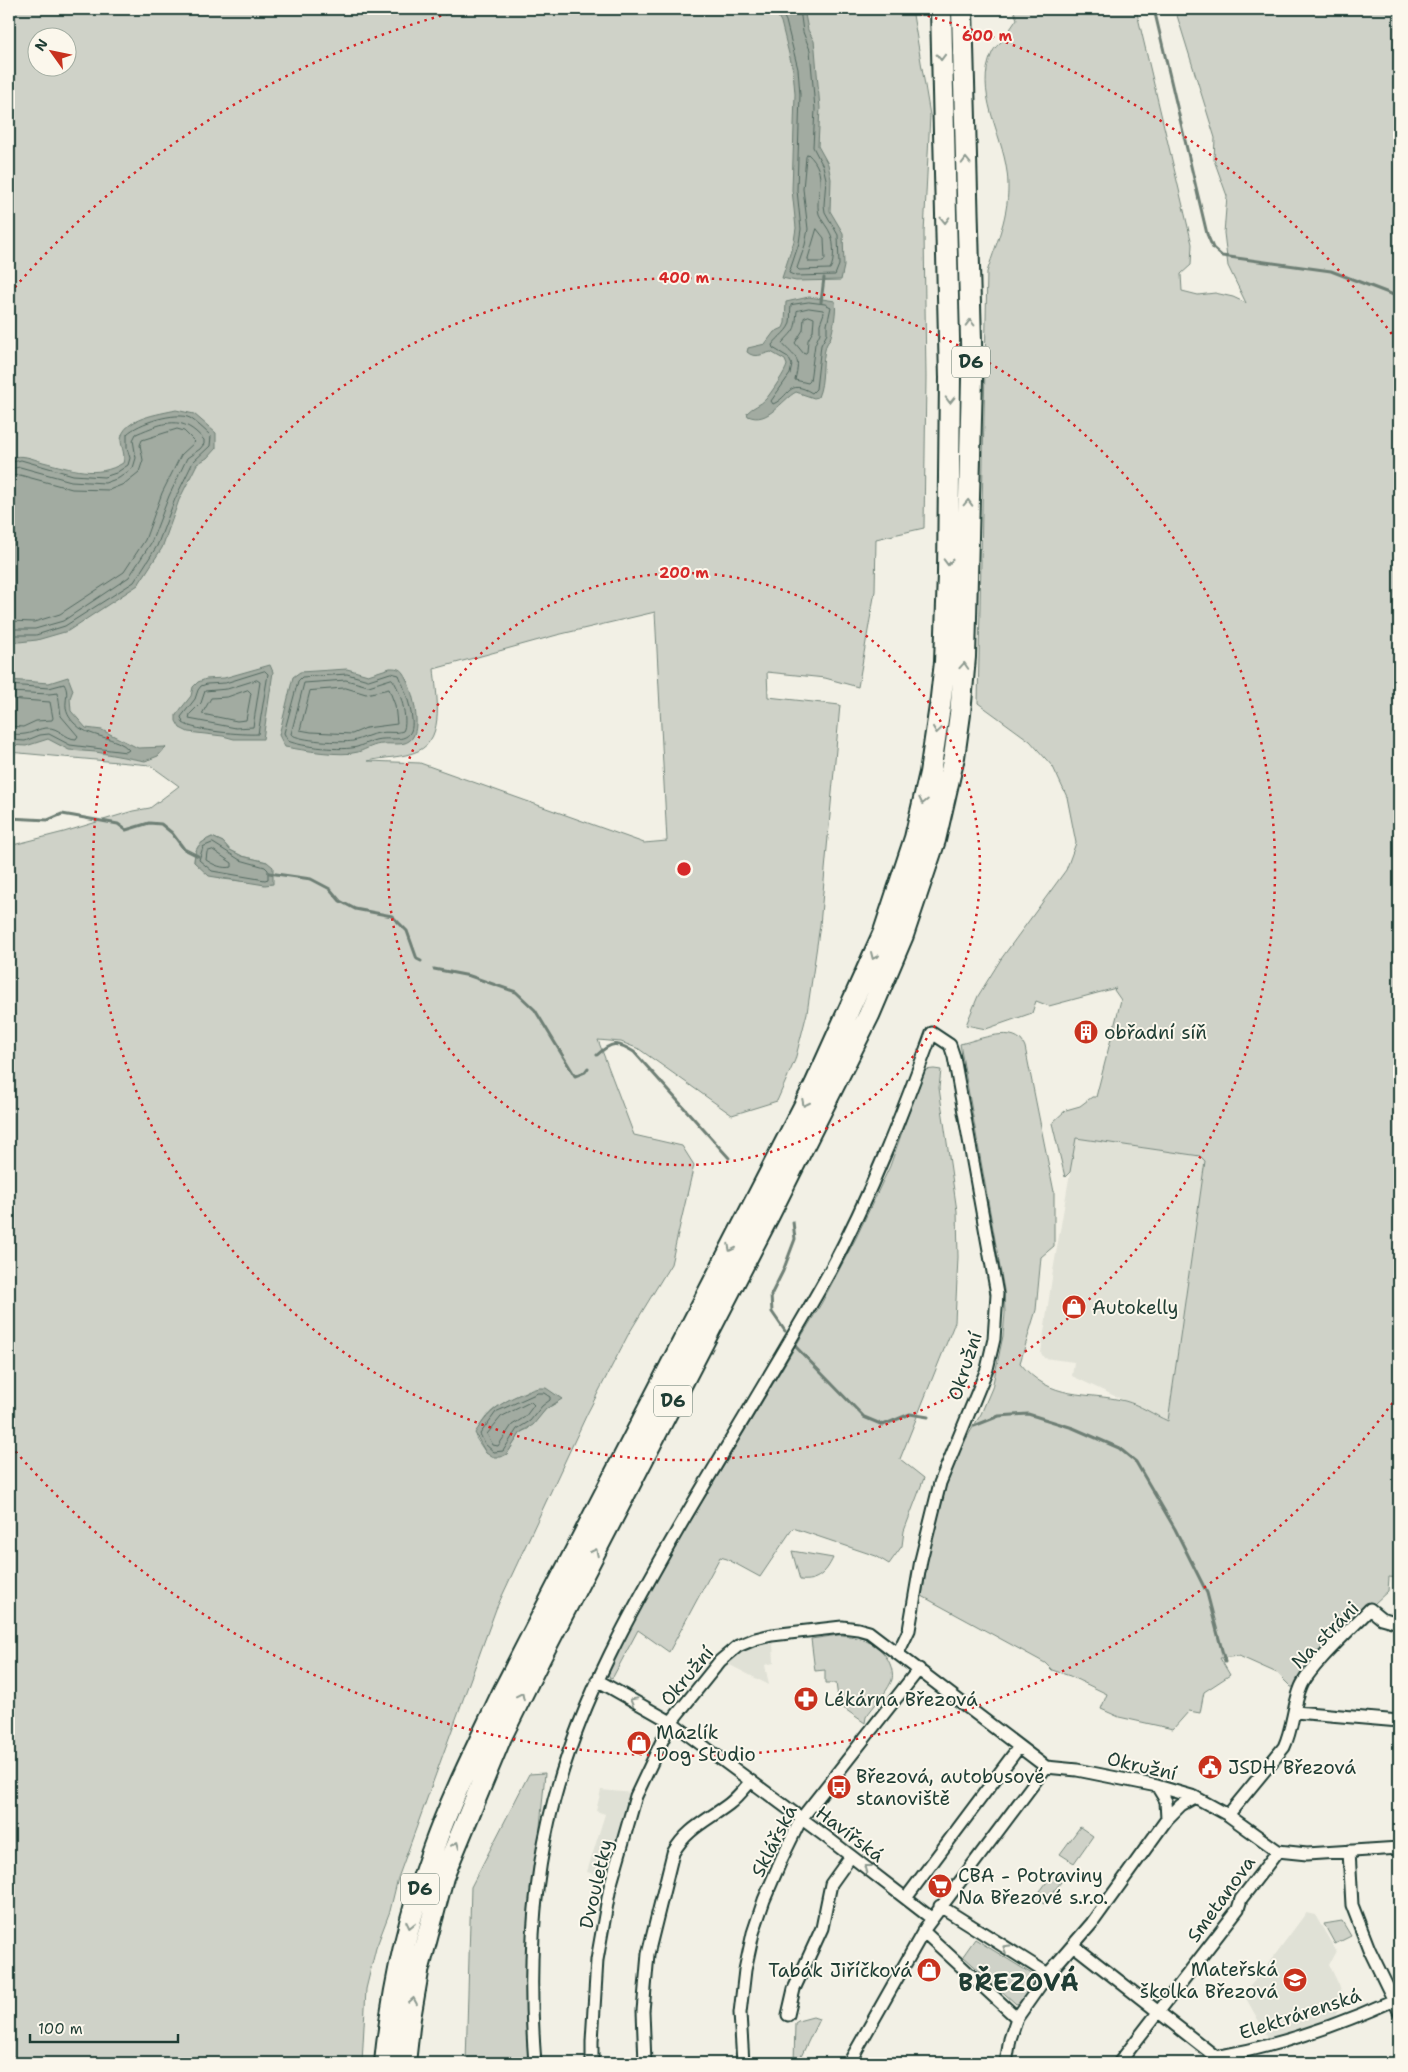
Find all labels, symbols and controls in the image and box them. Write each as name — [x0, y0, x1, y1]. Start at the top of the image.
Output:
text: 600 m — [962, 26, 1012, 46]
north arrow — [28, 28, 78, 78]
text: N — [31, 35, 52, 54]
one-way arrow — [936, 54, 947, 62]
one-way arrow — [961, 157, 971, 164]
one-way arrow — [940, 216, 950, 224]
text: 400 m — [659, 268, 709, 288]
one-way arrow — [965, 319, 975, 327]
road number: D6 — [952, 347, 990, 378]
one-way arrow — [945, 396, 955, 404]
one-way arrow — [963, 499, 973, 507]
one-way arrow — [943, 559, 953, 567]
text: 200 m — [659, 563, 709, 583]
one-way arrow — [958, 661, 969, 669]
one-way arrow — [932, 725, 942, 734]
one-way arrow — [919, 797, 929, 806]
centre of rings — [675, 860, 693, 878]
one-way arrow — [869, 951, 880, 960]
building icon: obřadní síň — [1073, 1019, 1099, 1045]
place label: obřadní síň — [1104, 1020, 1207, 1045]
one-way arrow — [801, 1098, 811, 1107]
one-way arrow — [727, 1243, 737, 1252]
shop icon: Autokelly — [1061, 1294, 1087, 1320]
place label: Autokelly — [1092, 1295, 1178, 1320]
street label: Okružní — [942, 1328, 988, 1404]
road number: D6 — [654, 1385, 692, 1416]
one-way arrow — [589, 1548, 599, 1557]
street label: Na stráni — [1286, 1596, 1364, 1674]
street label: Okružní — [655, 1640, 720, 1711]
pharmacy icon: Lékárna Březová — [793, 1686, 819, 1712]
place label: Lékárna Březová — [824, 1687, 978, 1712]
one-way arrow — [515, 1693, 525, 1702]
one-way arrow — [629, 1697, 638, 1707]
place label: Mazlík Dog Studio — [656, 1720, 756, 1767]
shop icon: Mazlík Dog Studio — [626, 1730, 652, 1756]
street label: Okružní — [1105, 1746, 1180, 1786]
public building icon: JSDH Březová — [1197, 1754, 1223, 1780]
place label: JSDH Březová — [1228, 1755, 1356, 1780]
place label: Březová, autobusové stanoviště — [856, 1764, 1045, 1811]
bus stop icon: Březová, autobusové stanoviště — [826, 1774, 852, 1800]
street label: Havířská — [811, 1800, 889, 1868]
street label: Sklářská — [745, 1801, 803, 1881]
street label: Dvouletky — [574, 1837, 618, 1931]
one-way arrow — [450, 1841, 460, 1850]
street label: Smetanova — [1181, 1851, 1261, 1947]
place label: CBA - Potraviny Na Březové s.r.o. — [958, 1863, 1108, 1910]
one-way arrow — [864, 1866, 873, 1874]
supermarket icon: CBA - Potraviny Na Březové s.r.o. — [927, 1873, 953, 1899]
road number: D6 — [401, 1874, 439, 1905]
one-way arrow — [405, 1920, 416, 1929]
one-way arrow — [1003, 1945, 1012, 1954]
shop icon: Tabák Jiříčková — [916, 1957, 942, 1983]
place label: Mateřská školka Březová — [1140, 1957, 1278, 2004]
place label: Tabák Jiříčková — [768, 1958, 912, 1983]
district label: BŘEZOVÁ — [958, 1965, 1080, 1999]
school or university icon: Mateřská školka Březová — [1282, 1967, 1308, 1993]
street label: Elektrárenská — [1236, 1982, 1364, 2045]
one-way arrow — [407, 1997, 417, 2006]
scale bar — [30, 2012, 178, 2044]
text: 100 m — [38, 2019, 83, 2039]

